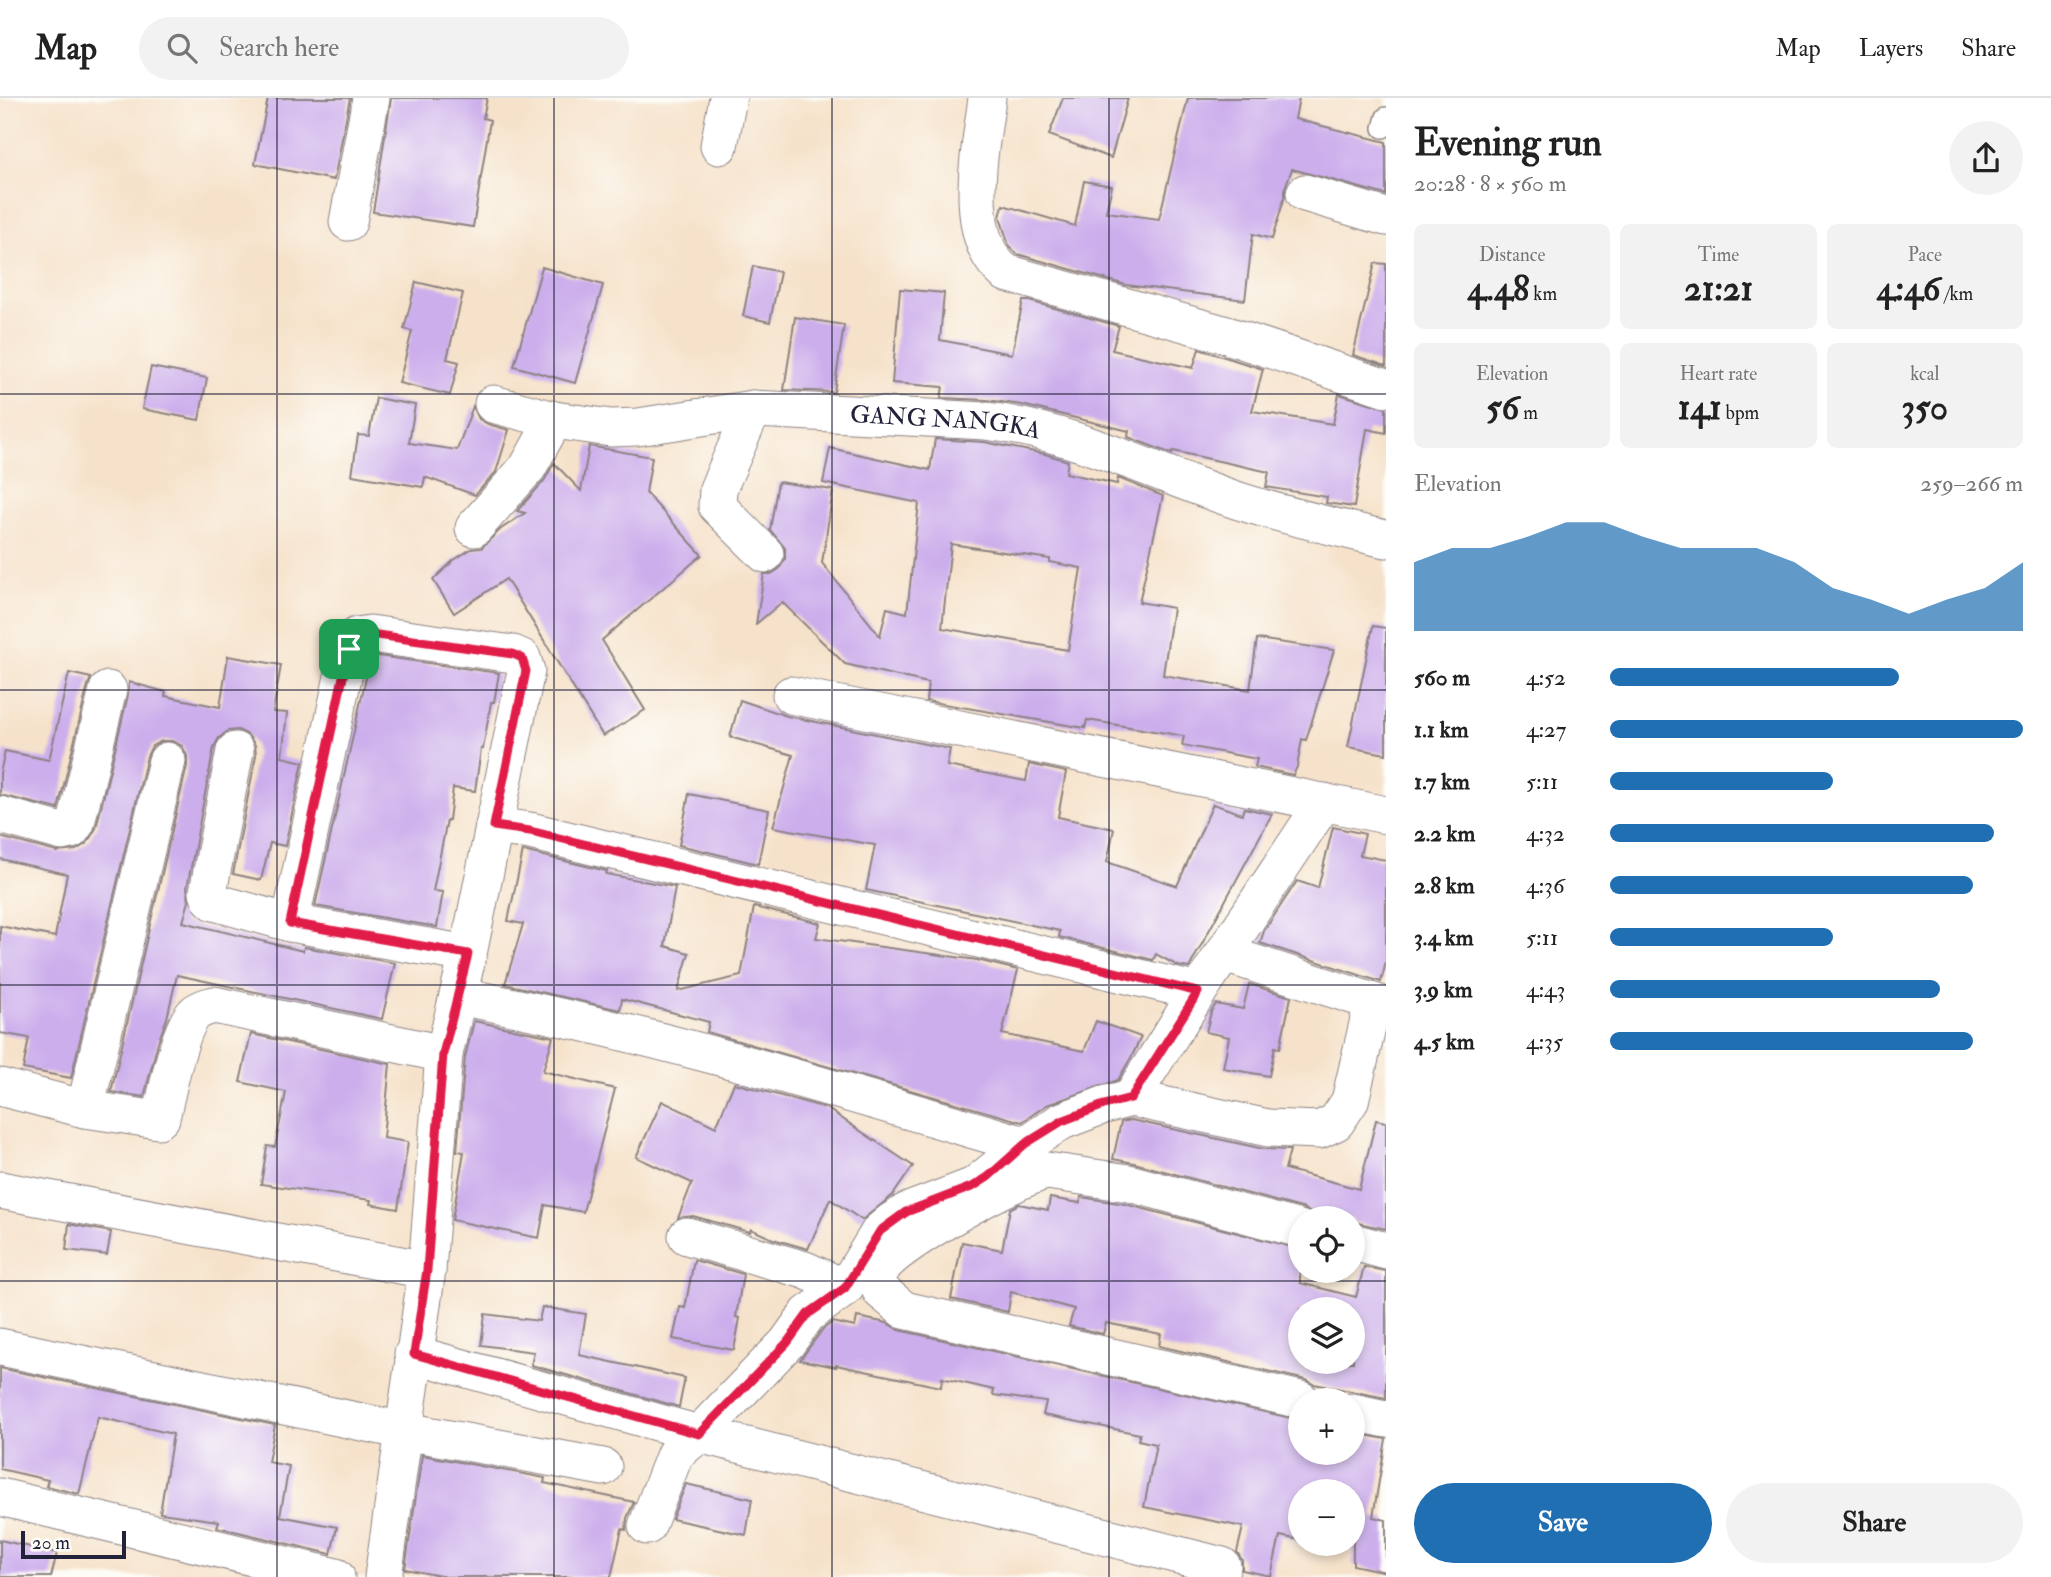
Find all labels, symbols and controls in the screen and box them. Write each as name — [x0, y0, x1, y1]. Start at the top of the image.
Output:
search box — [139, 17, 629, 80]
text: Map — [35, 28, 97, 69]
icon: search — [163, 29, 201, 67]
text: Search here — [219, 32, 339, 64]
text: Map — [1776, 33, 1821, 64]
text: Layers — [1859, 33, 1923, 64]
text: Share — [1961, 33, 2016, 64]
text: Evening run — [1414, 119, 1602, 167]
button: share — [1949, 121, 2023, 195]
text: 20:28 · 8 × 560 m — [1414, 169, 1567, 198]
text: Distance — [1479, 243, 1545, 267]
text: Time — [1698, 243, 1739, 267]
text: Pace — [1908, 243, 1942, 267]
text: 4.48 — [1467, 267, 1529, 311]
text: 21:21 — [1684, 267, 1753, 311]
text: 4:46 — [1876, 267, 1940, 311]
text: km — [1529, 282, 1557, 306]
text: /km — [1940, 282, 1973, 306]
text: Elevation — [1476, 362, 1548, 386]
text: Heart rate — [1680, 362, 1757, 386]
text: kcal — [1910, 362, 1939, 386]
text: 56 — [1486, 386, 1519, 430]
text: 141 — [1678, 386, 1722, 430]
text: 350 — [1902, 386, 1948, 430]
street label: GANG NANGKA — [849, 399, 1044, 446]
text: m — [1519, 401, 1538, 425]
text: bpm — [1722, 401, 1759, 425]
text: Elevation — [1414, 469, 1502, 498]
text: 259–266 m — [1920, 469, 2023, 498]
pin — [319, 619, 379, 679]
icon: arrive — [330, 630, 368, 668]
text: 560 m — [1414, 663, 1470, 692]
text: 4:52 — [1526, 663, 1566, 692]
text: 1.1 km — [1414, 715, 1469, 744]
text: 4:27 — [1526, 715, 1566, 744]
text: 1.7 km — [1414, 767, 1470, 796]
text: 5:11 — [1526, 767, 1558, 796]
text: 2.2 km — [1414, 819, 1475, 848]
text: 4:32 — [1526, 819, 1565, 848]
text: 2.8 km — [1414, 871, 1475, 900]
text: 4:36 — [1526, 871, 1565, 900]
text: 3.4 km — [1414, 923, 1474, 952]
text: 5:11 — [1526, 923, 1558, 952]
text: 3.9 km — [1414, 975, 1473, 1004]
text: 4:43 — [1526, 975, 1565, 1004]
text: 4.5 km — [1414, 1027, 1475, 1056]
text: 4:35 — [1526, 1027, 1563, 1056]
map controls — [1288, 1206, 1365, 1556]
button: locate — [1288, 1206, 1365, 1283]
button: layers — [1288, 1297, 1365, 1374]
button: + — [1288, 1388, 1365, 1465]
button: − — [1288, 1479, 1365, 1556]
button: Save — [1414, 1483, 1712, 1563]
button: Share — [1726, 1483, 2023, 1563]
scale bar — [21, 1528, 126, 1560]
text: 20 m — [32, 1531, 70, 1555]

